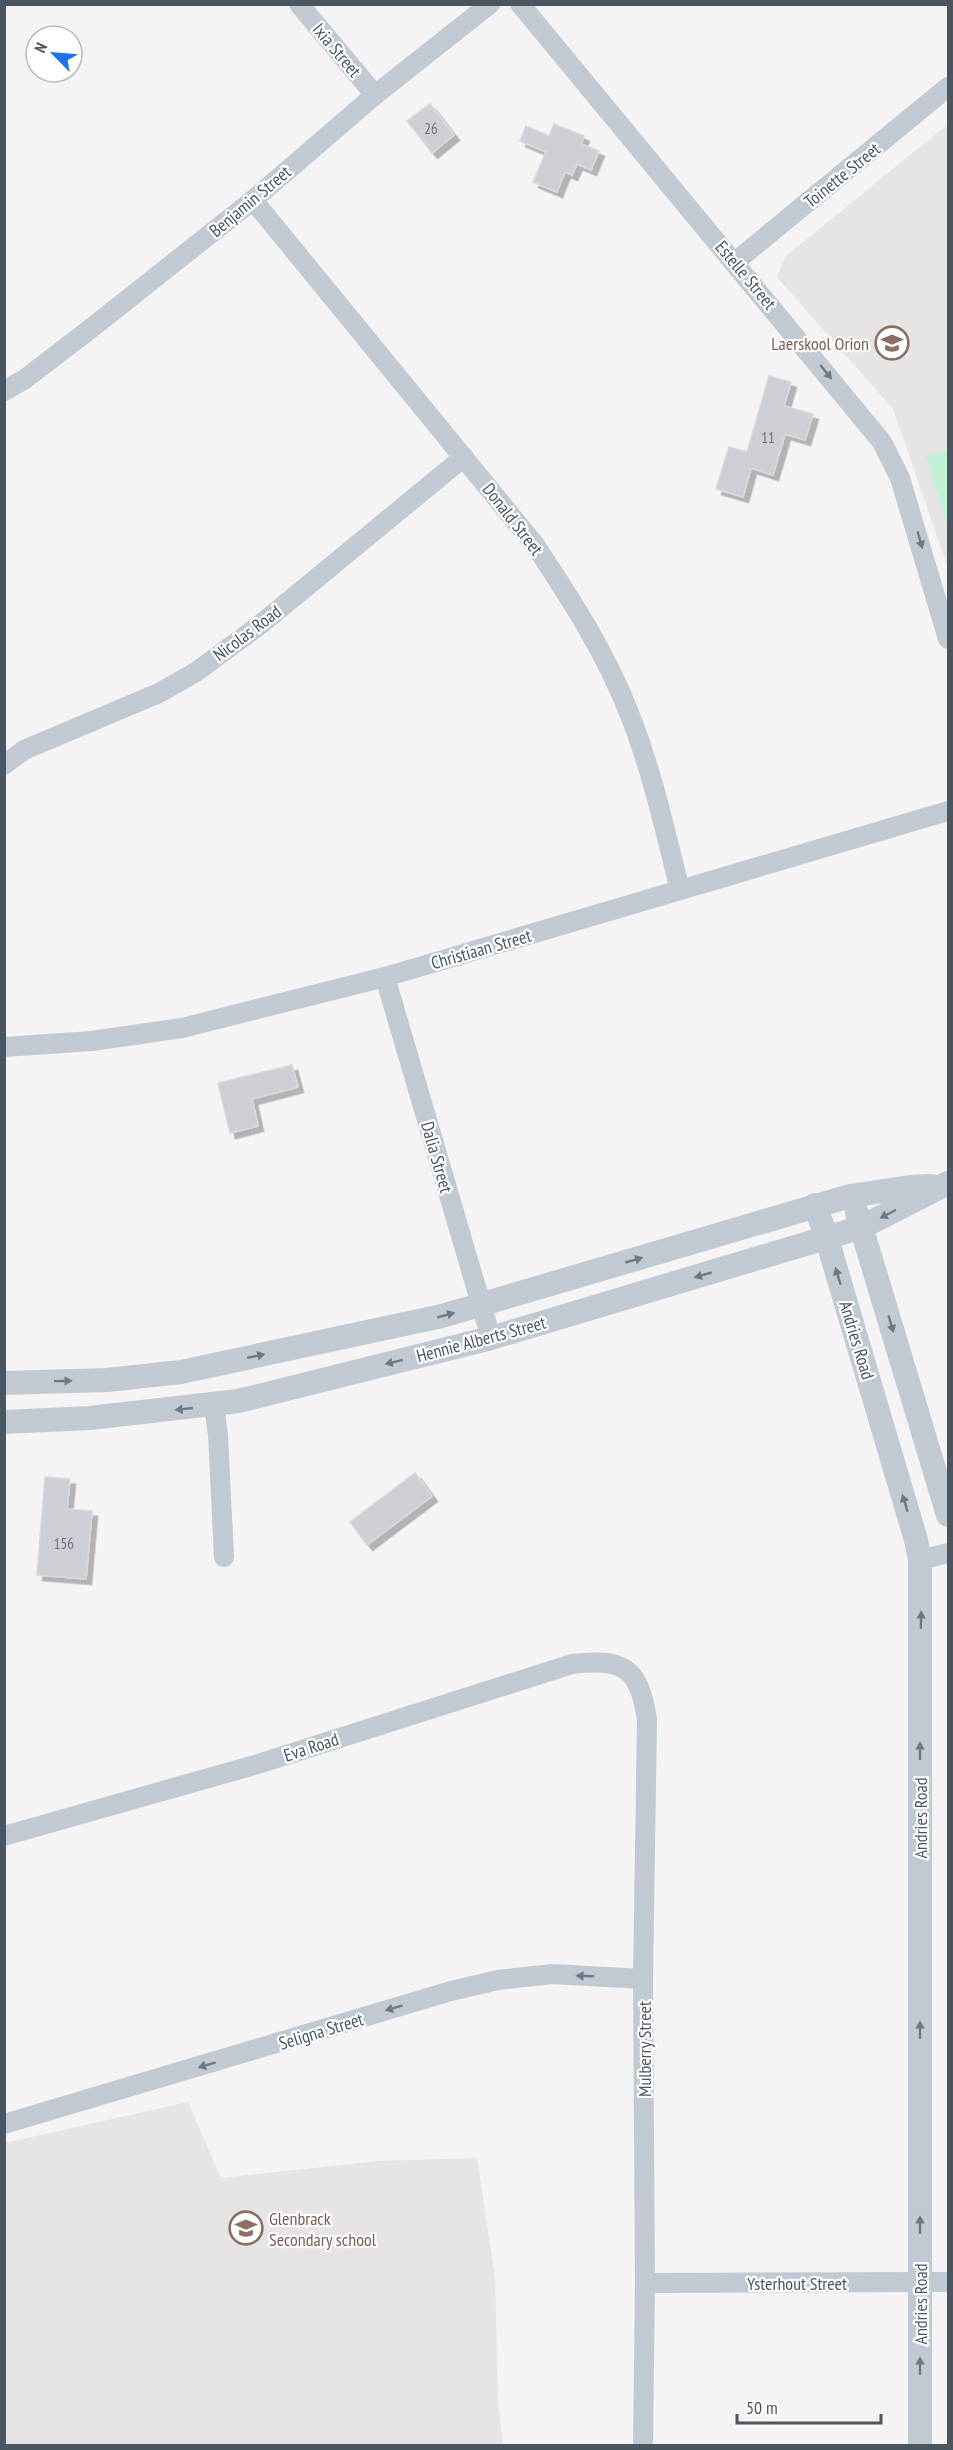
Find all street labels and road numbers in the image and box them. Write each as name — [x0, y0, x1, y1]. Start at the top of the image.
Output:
street label: Ixia Street — [308, 18, 366, 82]
street label: Toinette Street — [799, 137, 885, 213]
street label: Benjamin Street — [204, 160, 296, 242]
street label: Estelle Street — [711, 236, 781, 314]
street label: Donald Street — [478, 478, 548, 560]
street label: Nicolas Road — [208, 600, 286, 666]
street label: Christiaan Street — [428, 924, 534, 974]
street label: Dalia Street — [416, 1119, 458, 1195]
street label: Andries Road — [834, 1298, 880, 1382]
street label: Hennie Alberts Street — [414, 1311, 548, 1367]
street label: Eva Road — [281, 1727, 341, 1767]
street label: Andries Road — [909, 1777, 932, 1859]
street label: Mulberry Street — [633, 2001, 656, 2097]
street label: Seligna Street — [276, 2007, 366, 2055]
street label: Andries Road — [909, 2263, 932, 2345]
street label: Ysterhout Street — [747, 2272, 847, 2295]

